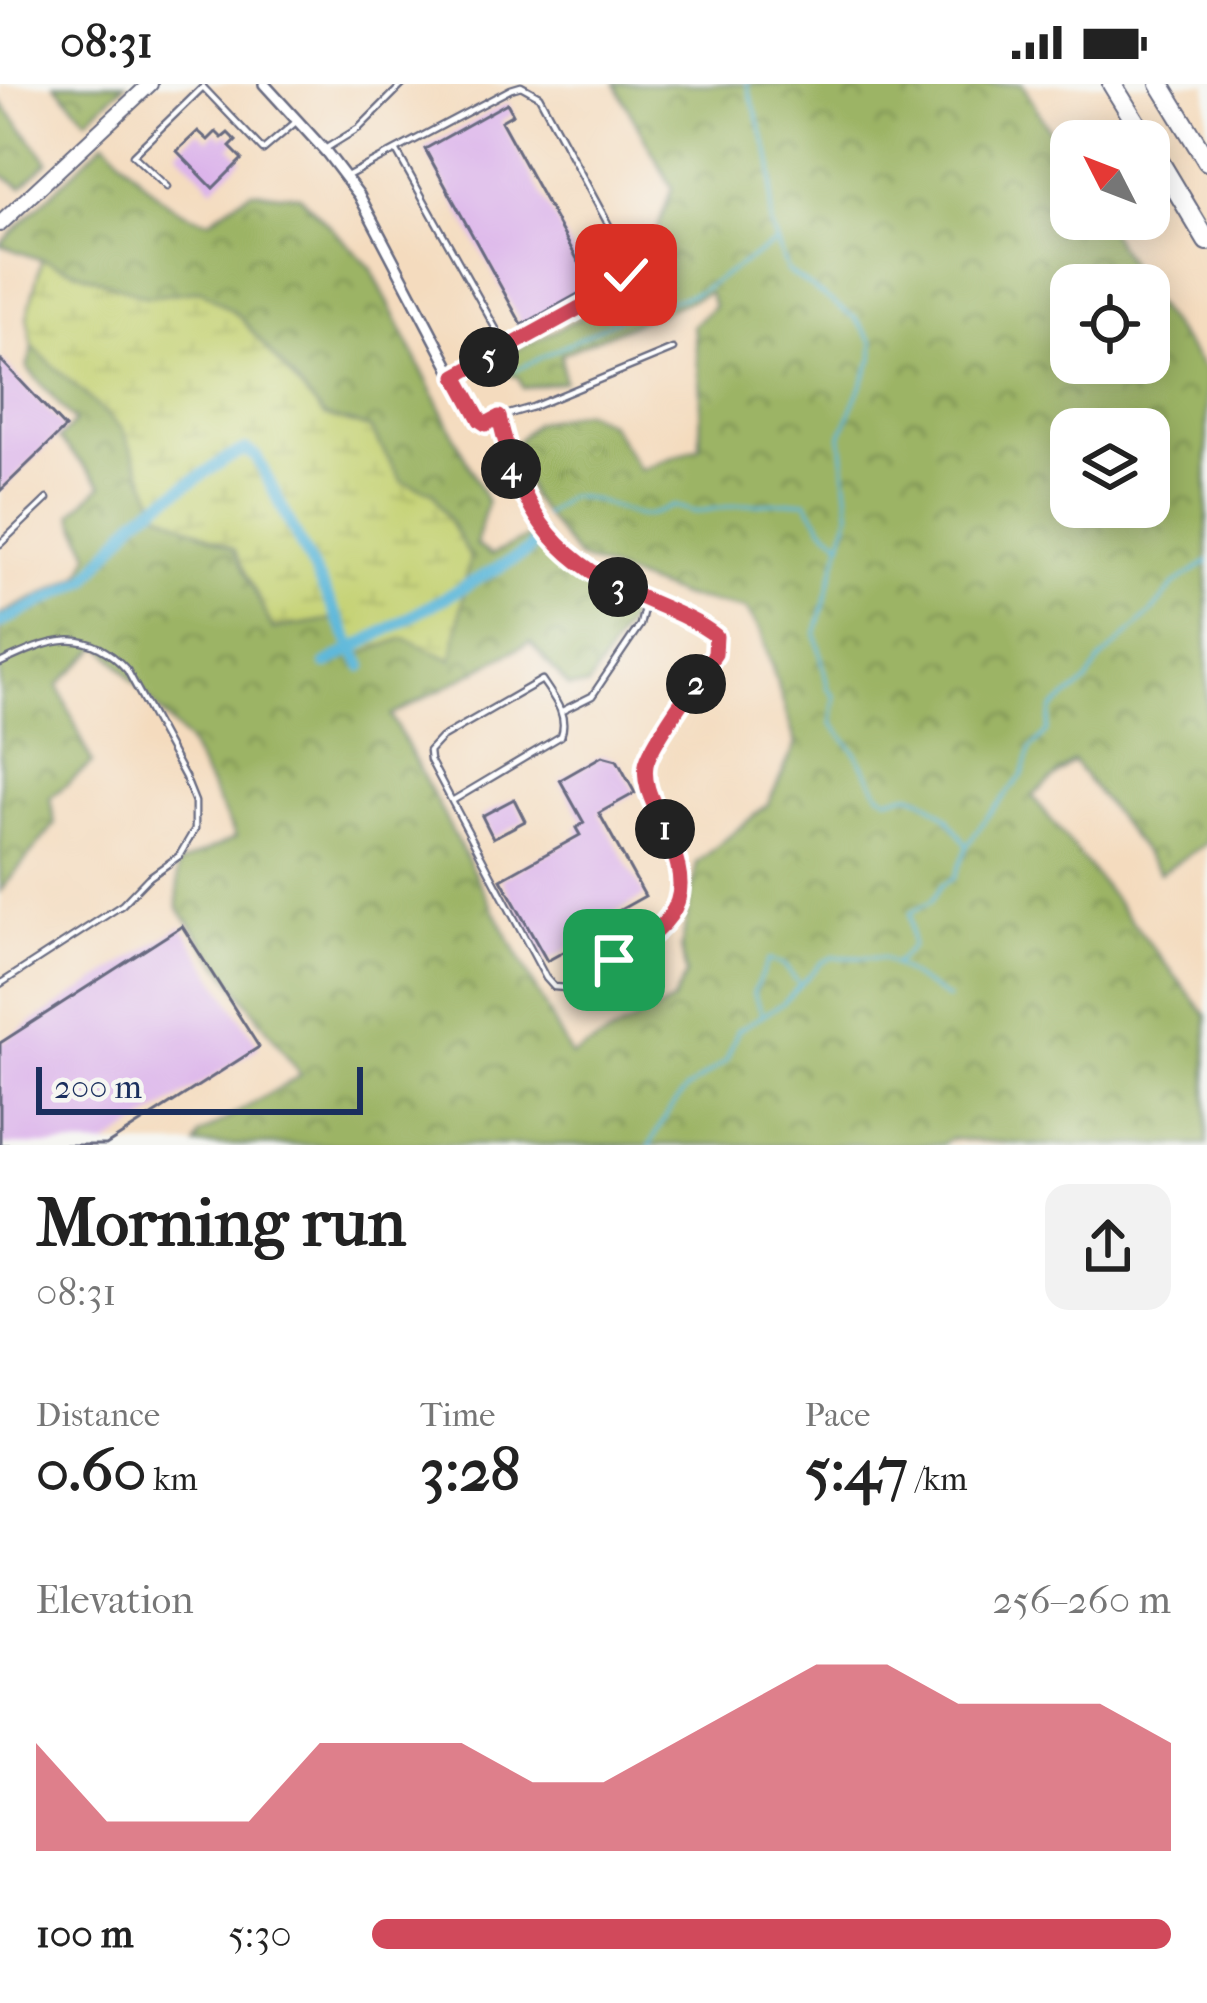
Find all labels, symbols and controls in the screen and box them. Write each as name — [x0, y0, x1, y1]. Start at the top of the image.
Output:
text: 08:31 — [60, 16, 153, 69]
north arrow — [1050, 120, 1170, 240]
map controls — [1050, 120, 1170, 528]
pin — [575, 224, 677, 326]
icon: check — [593, 242, 659, 308]
button: locate — [1050, 264, 1170, 384]
pin: 5 — [459, 327, 519, 387]
text: 5 — [482, 337, 496, 376]
button: layers — [1050, 408, 1170, 528]
pin: 4 — [481, 439, 541, 499]
text: 4 — [501, 449, 521, 488]
pin: 3 — [588, 557, 648, 617]
text: 3 — [611, 567, 625, 606]
pin: 2 — [666, 654, 726, 714]
text: 2 — [688, 664, 704, 703]
pin: 1 — [635, 799, 695, 859]
text: 1 — [659, 809, 671, 848]
pin — [563, 909, 665, 1011]
icon: arrive — [581, 927, 647, 993]
scale bar — [36, 1061, 363, 1114]
text: 200 m — [54, 1068, 142, 1107]
button: share — [1045, 1184, 1171, 1310]
text: Morning run — [36, 1185, 406, 1262]
text: 08:31 — [36, 1269, 116, 1315]
text: Distance — [36, 1396, 160, 1435]
text: Time — [420, 1396, 495, 1435]
text: Pace — [805, 1396, 870, 1435]
text: 0.60 — [36, 1435, 146, 1506]
text: 3:28 — [420, 1435, 520, 1506]
text: 5:47 — [805, 1435, 908, 1506]
text: km — [146, 1460, 198, 1499]
text: /km — [908, 1460, 967, 1499]
text: Elevation — [36, 1577, 194, 1623]
text: 256–260 m — [992, 1577, 1171, 1623]
text: 100 m — [36, 1911, 134, 1957]
text: 5:30 — [228, 1911, 292, 1957]

